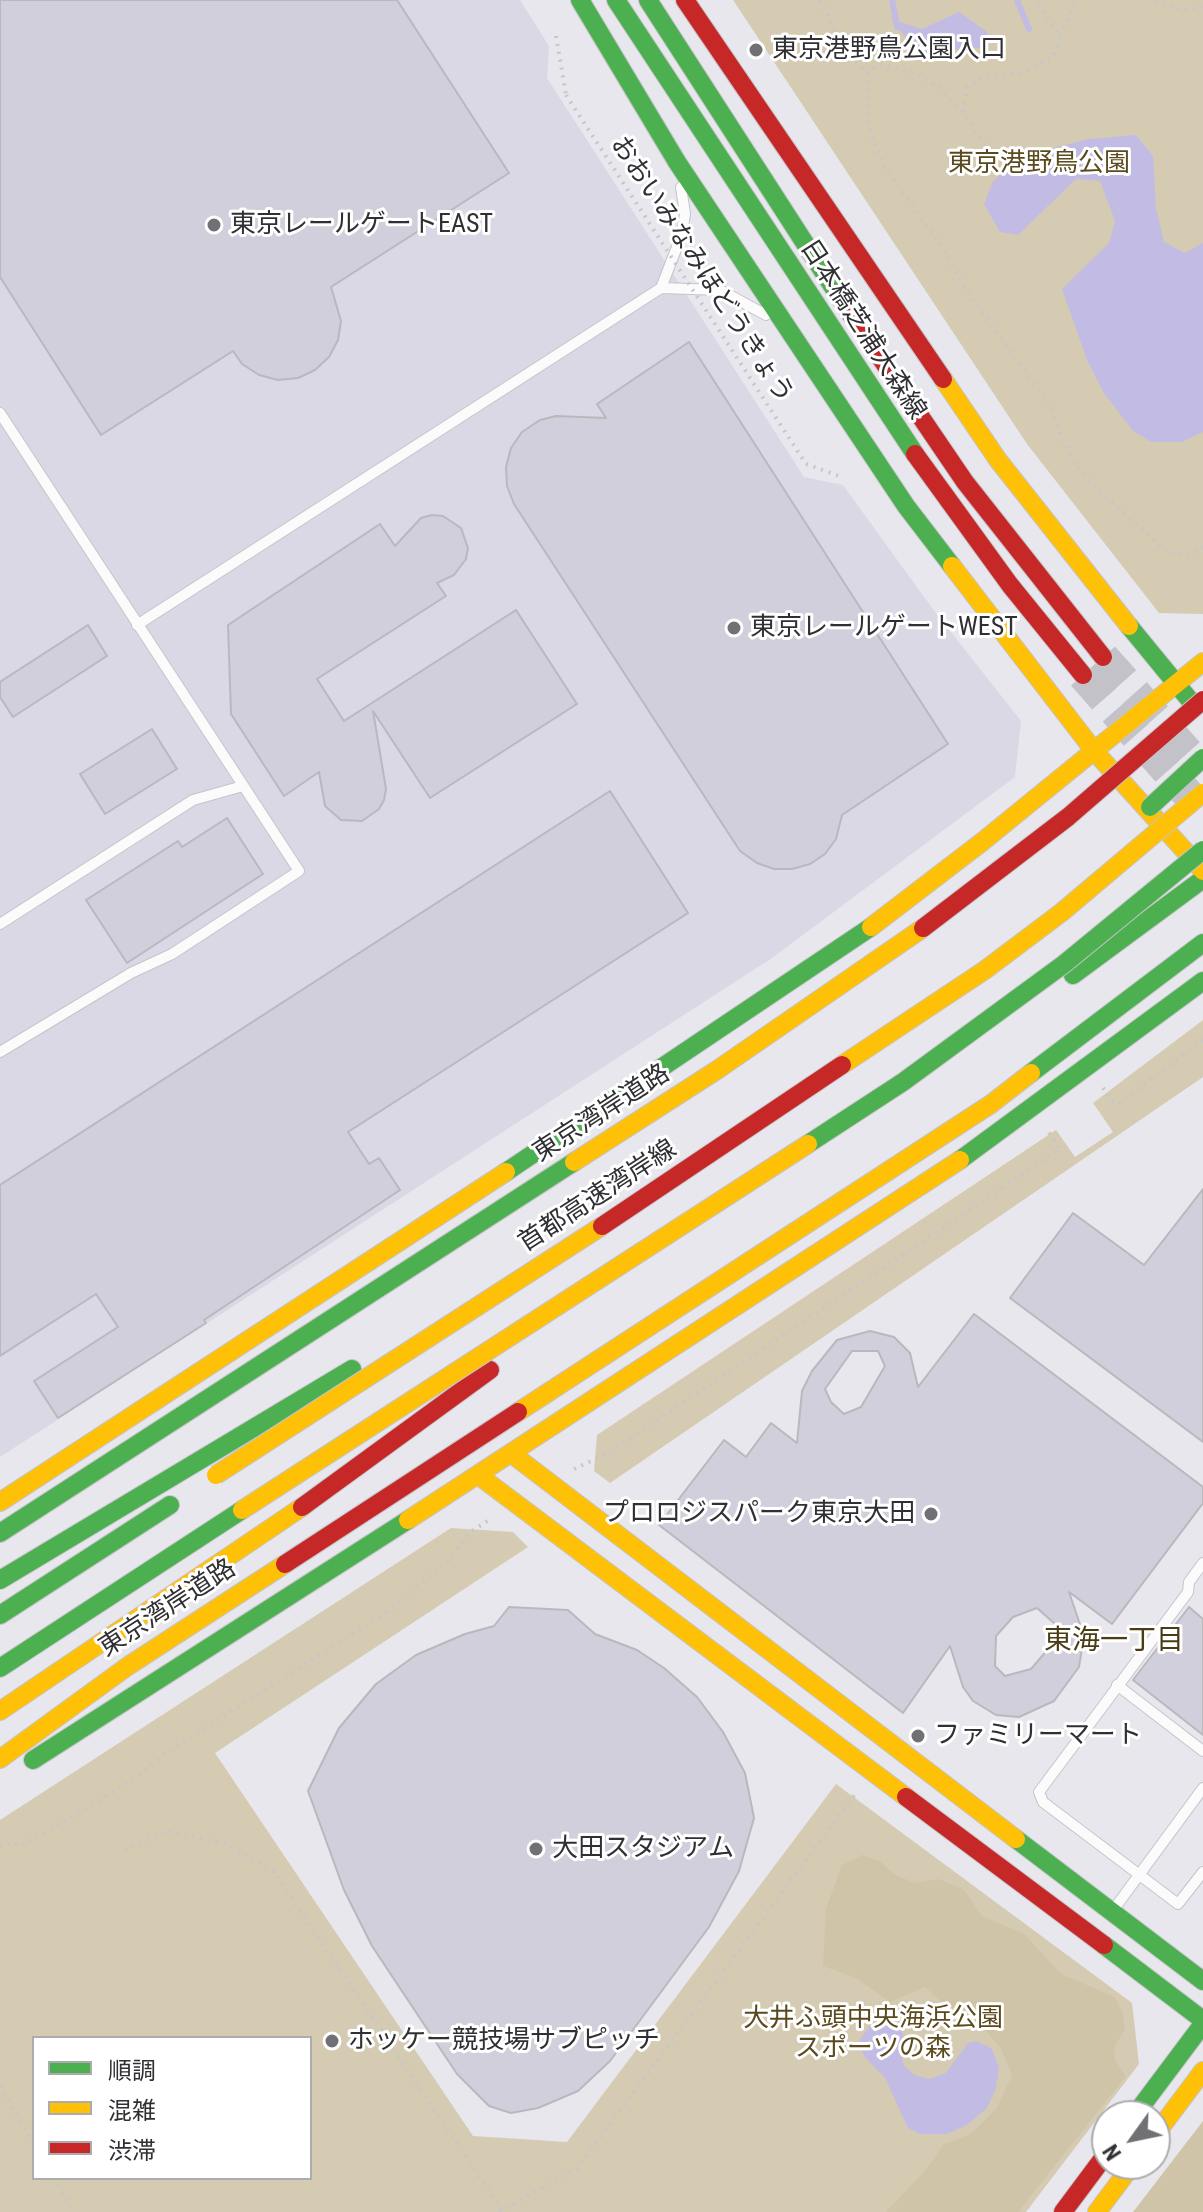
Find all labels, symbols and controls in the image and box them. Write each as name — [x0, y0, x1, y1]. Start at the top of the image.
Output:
place label: 東京港野鳥公園入口 — [772, 34, 1006, 66]
marker: 東京港野鳥公園入口 — [747, 41, 765, 59]
street label: おおいみなみほどうきょう — [603, 131, 799, 409]
park label: 東京港野鳥公園 — [948, 148, 1130, 180]
place label: 東京レールゲートEAST — [230, 209, 493, 241]
marker: 東京レールゲートEAST — [205, 216, 223, 234]
street label: 日本橋芝浦大森線 — [792, 234, 932, 426]
place label: 東京レールゲートWEST — [750, 612, 1018, 644]
marker: 東京レールゲートWEST — [725, 619, 743, 637]
street label: 東京湾岸道路 — [528, 1058, 676, 1170]
street label: 首都高速湾岸線 — [513, 1134, 683, 1260]
place label: プロロジスパーク東京大田 — [603, 1498, 915, 1530]
marker: プロロジスパーク東京大田 — [922, 1505, 940, 1523]
street label: 東京湾岸道路 — [94, 1553, 242, 1665]
district label: 東海一丁目 — [1044, 1625, 1184, 1659]
place label: ファミリーマート — [934, 1720, 1142, 1752]
marker: ファミリーマート — [909, 1727, 927, 1745]
place label: 大田スタジアム — [552, 1833, 734, 1865]
marker: 大田スタジアム — [527, 1840, 545, 1858]
park label: 大井ふ頭中央海浜公園 スポーツの森 — [743, 2003, 1003, 2064]
place label: ホッケー競技場サブピッチ — [348, 2025, 660, 2057]
marker: ホッケー競技場サブピッチ — [323, 2032, 341, 2050]
legend — [32, 2036, 312, 2180]
text: 順調 — [108, 2057, 156, 2085]
text: 混雑 — [108, 2097, 156, 2125]
north arrow — [1091, 2100, 1171, 2180]
text: 渋滞 — [108, 2137, 156, 2165]
text: N — [1098, 2140, 1126, 2165]

